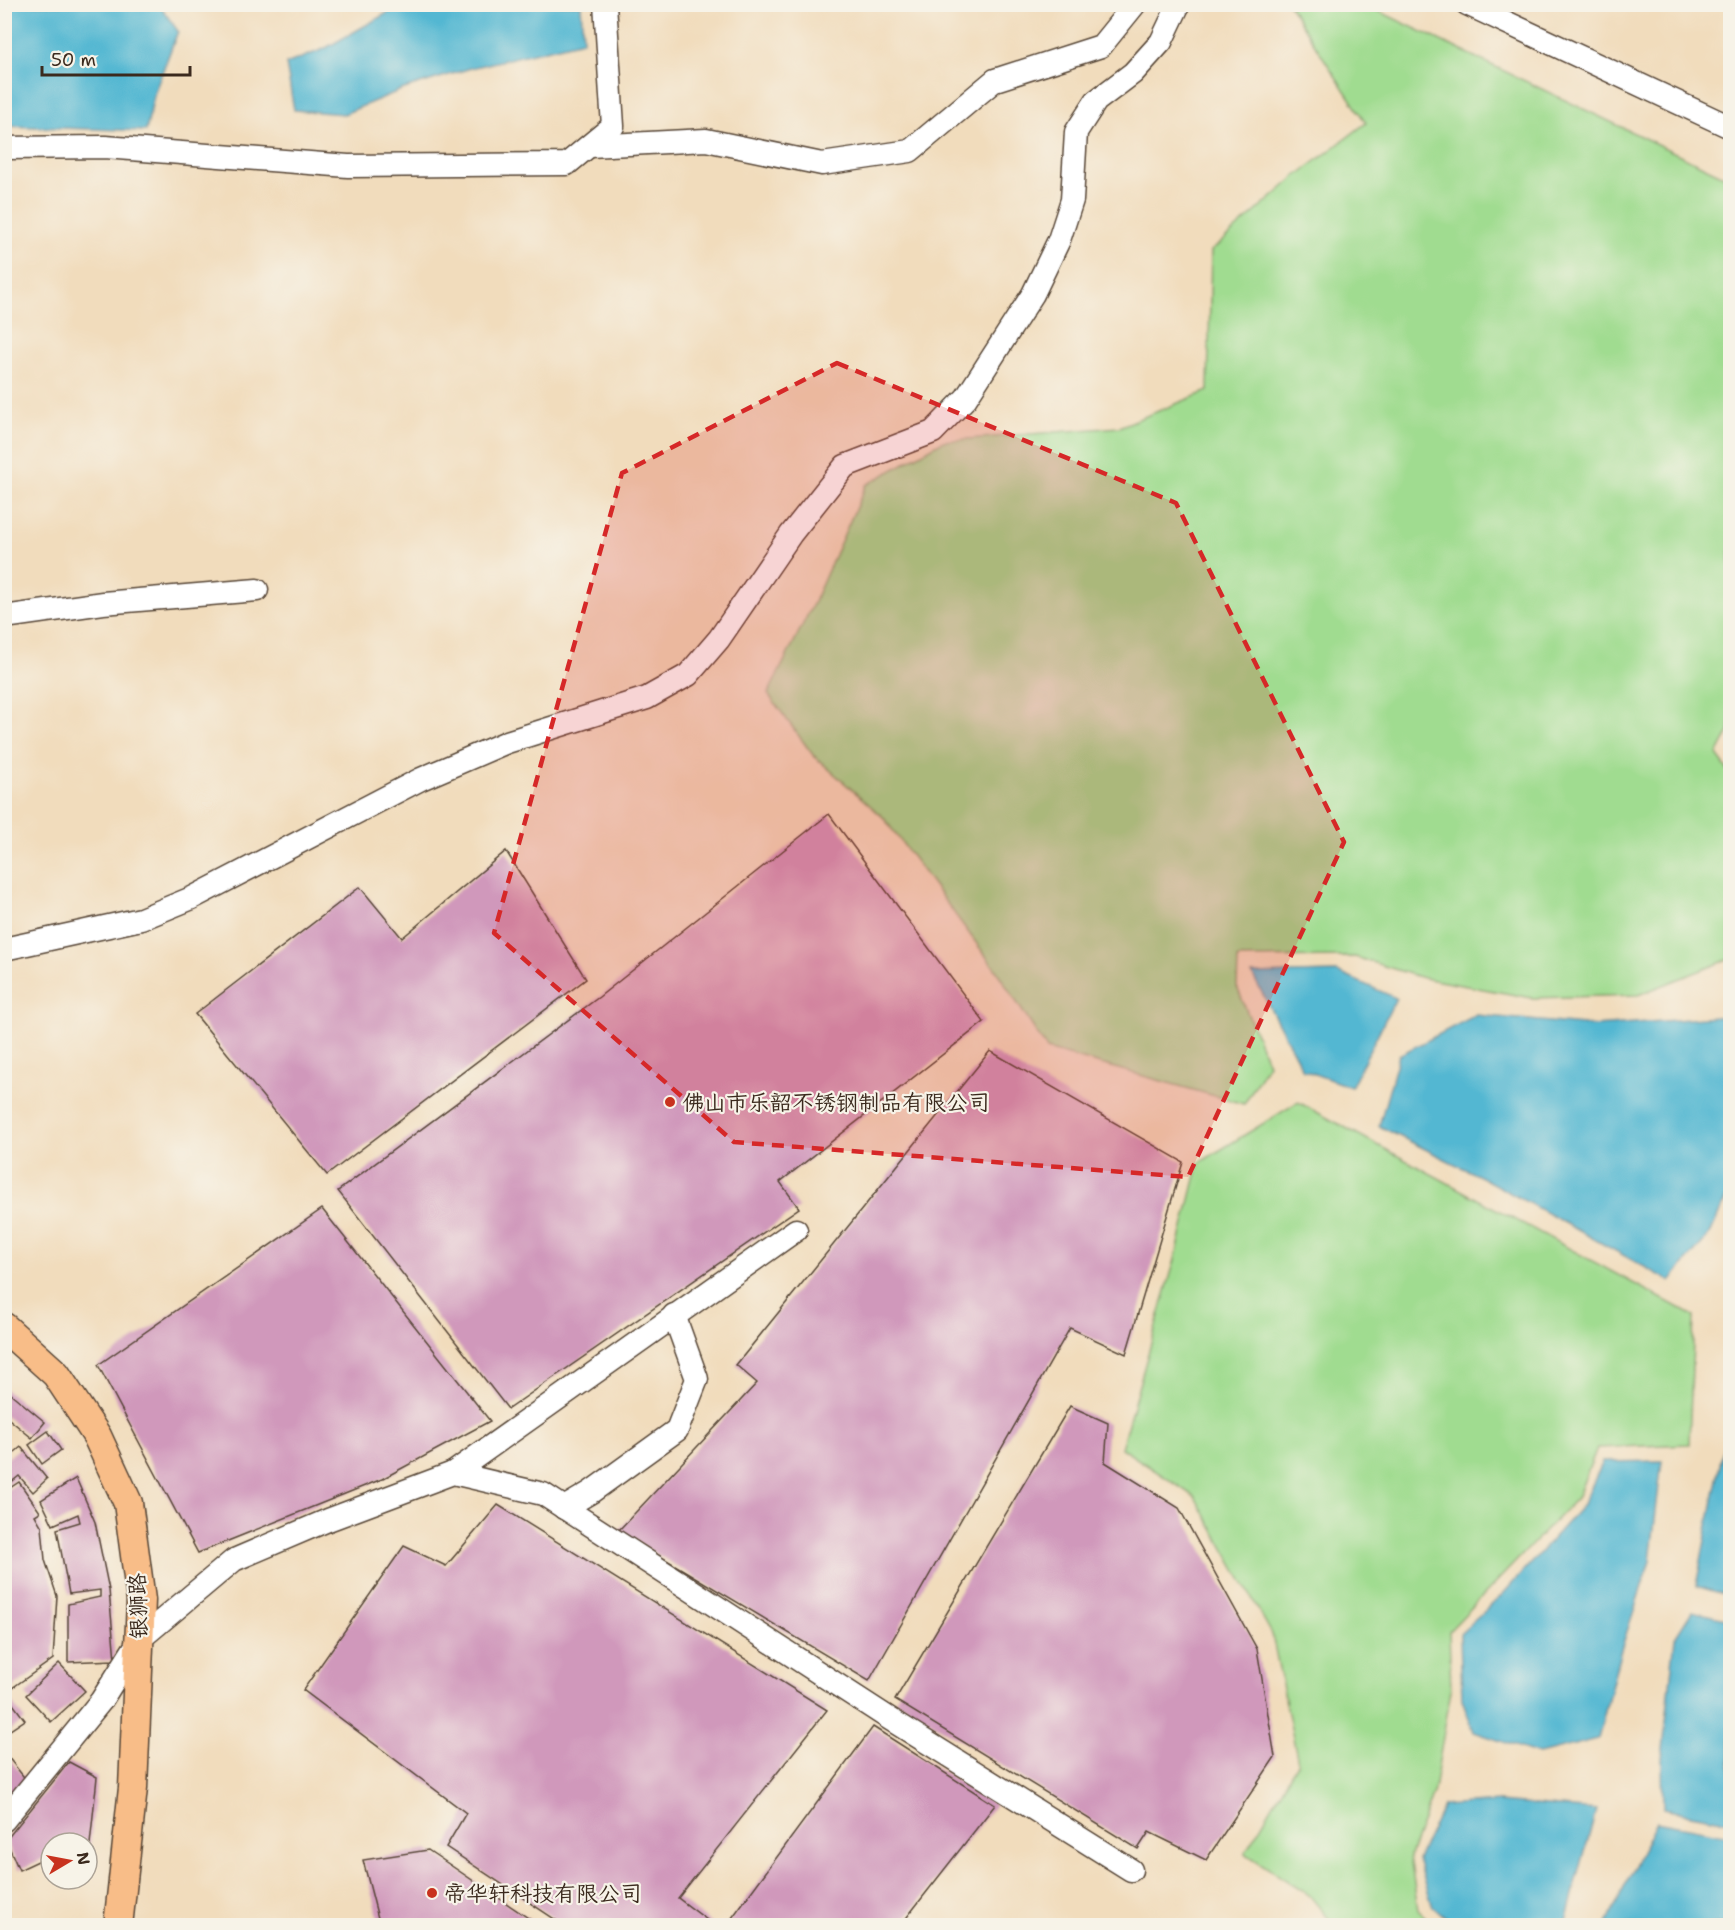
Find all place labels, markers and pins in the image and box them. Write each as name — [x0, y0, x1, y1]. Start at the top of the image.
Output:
place label: 佛山市乐韶不锈钢制品有限公司 — [682, 1088, 990, 1117]
marker: 佛山市乐韶不锈钢制品有限公司 — [663, 1095, 677, 1109]
place label: 帝华轩科技有限公司 — [444, 1879, 642, 1908]
marker: 帝华轩科技有限公司 — [425, 1886, 439, 1900]

